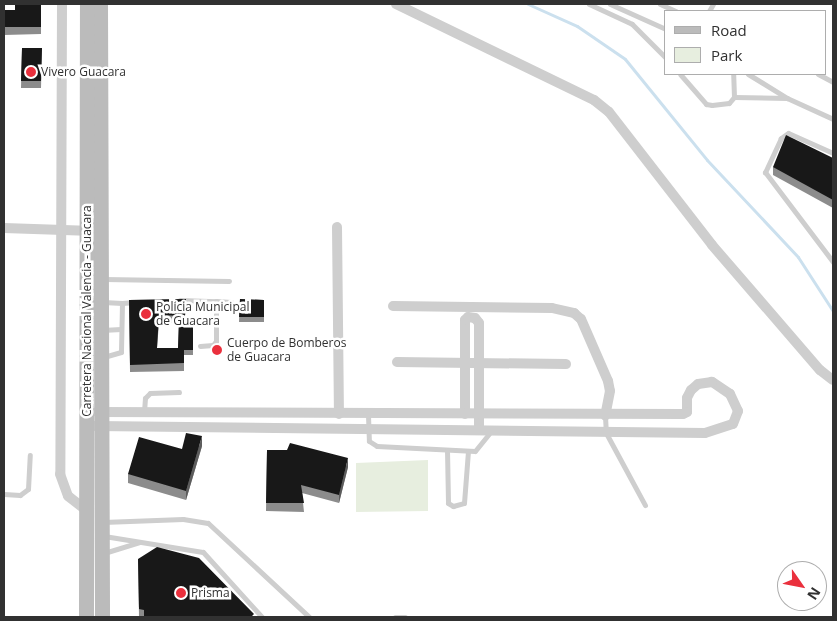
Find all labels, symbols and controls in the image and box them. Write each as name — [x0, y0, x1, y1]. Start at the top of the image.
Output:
legend — [664, 10, 827, 75]
text: Road — [711, 20, 747, 40]
text: Park — [711, 45, 742, 65]
place label: Vivero Guacara — [41, 65, 126, 79]
marker: Vivero Guacara — [25, 66, 37, 78]
street label: Carretera Nacional Valencia - Guacara — [80, 205, 94, 417]
place label: Policia Municipal de Guacara — [156, 300, 249, 328]
marker: Policia Municipal de Guacara — [140, 308, 152, 320]
place label: Cuerpo de Bomberos de Guacara — [227, 336, 346, 364]
marker: Cuerpo de Bomberos de Guacara — [211, 344, 223, 356]
north arrow — [777, 561, 827, 611]
text: N — [803, 584, 825, 604]
place label: Prisma — [191, 586, 230, 600]
marker: Prisma — [175, 587, 187, 599]

